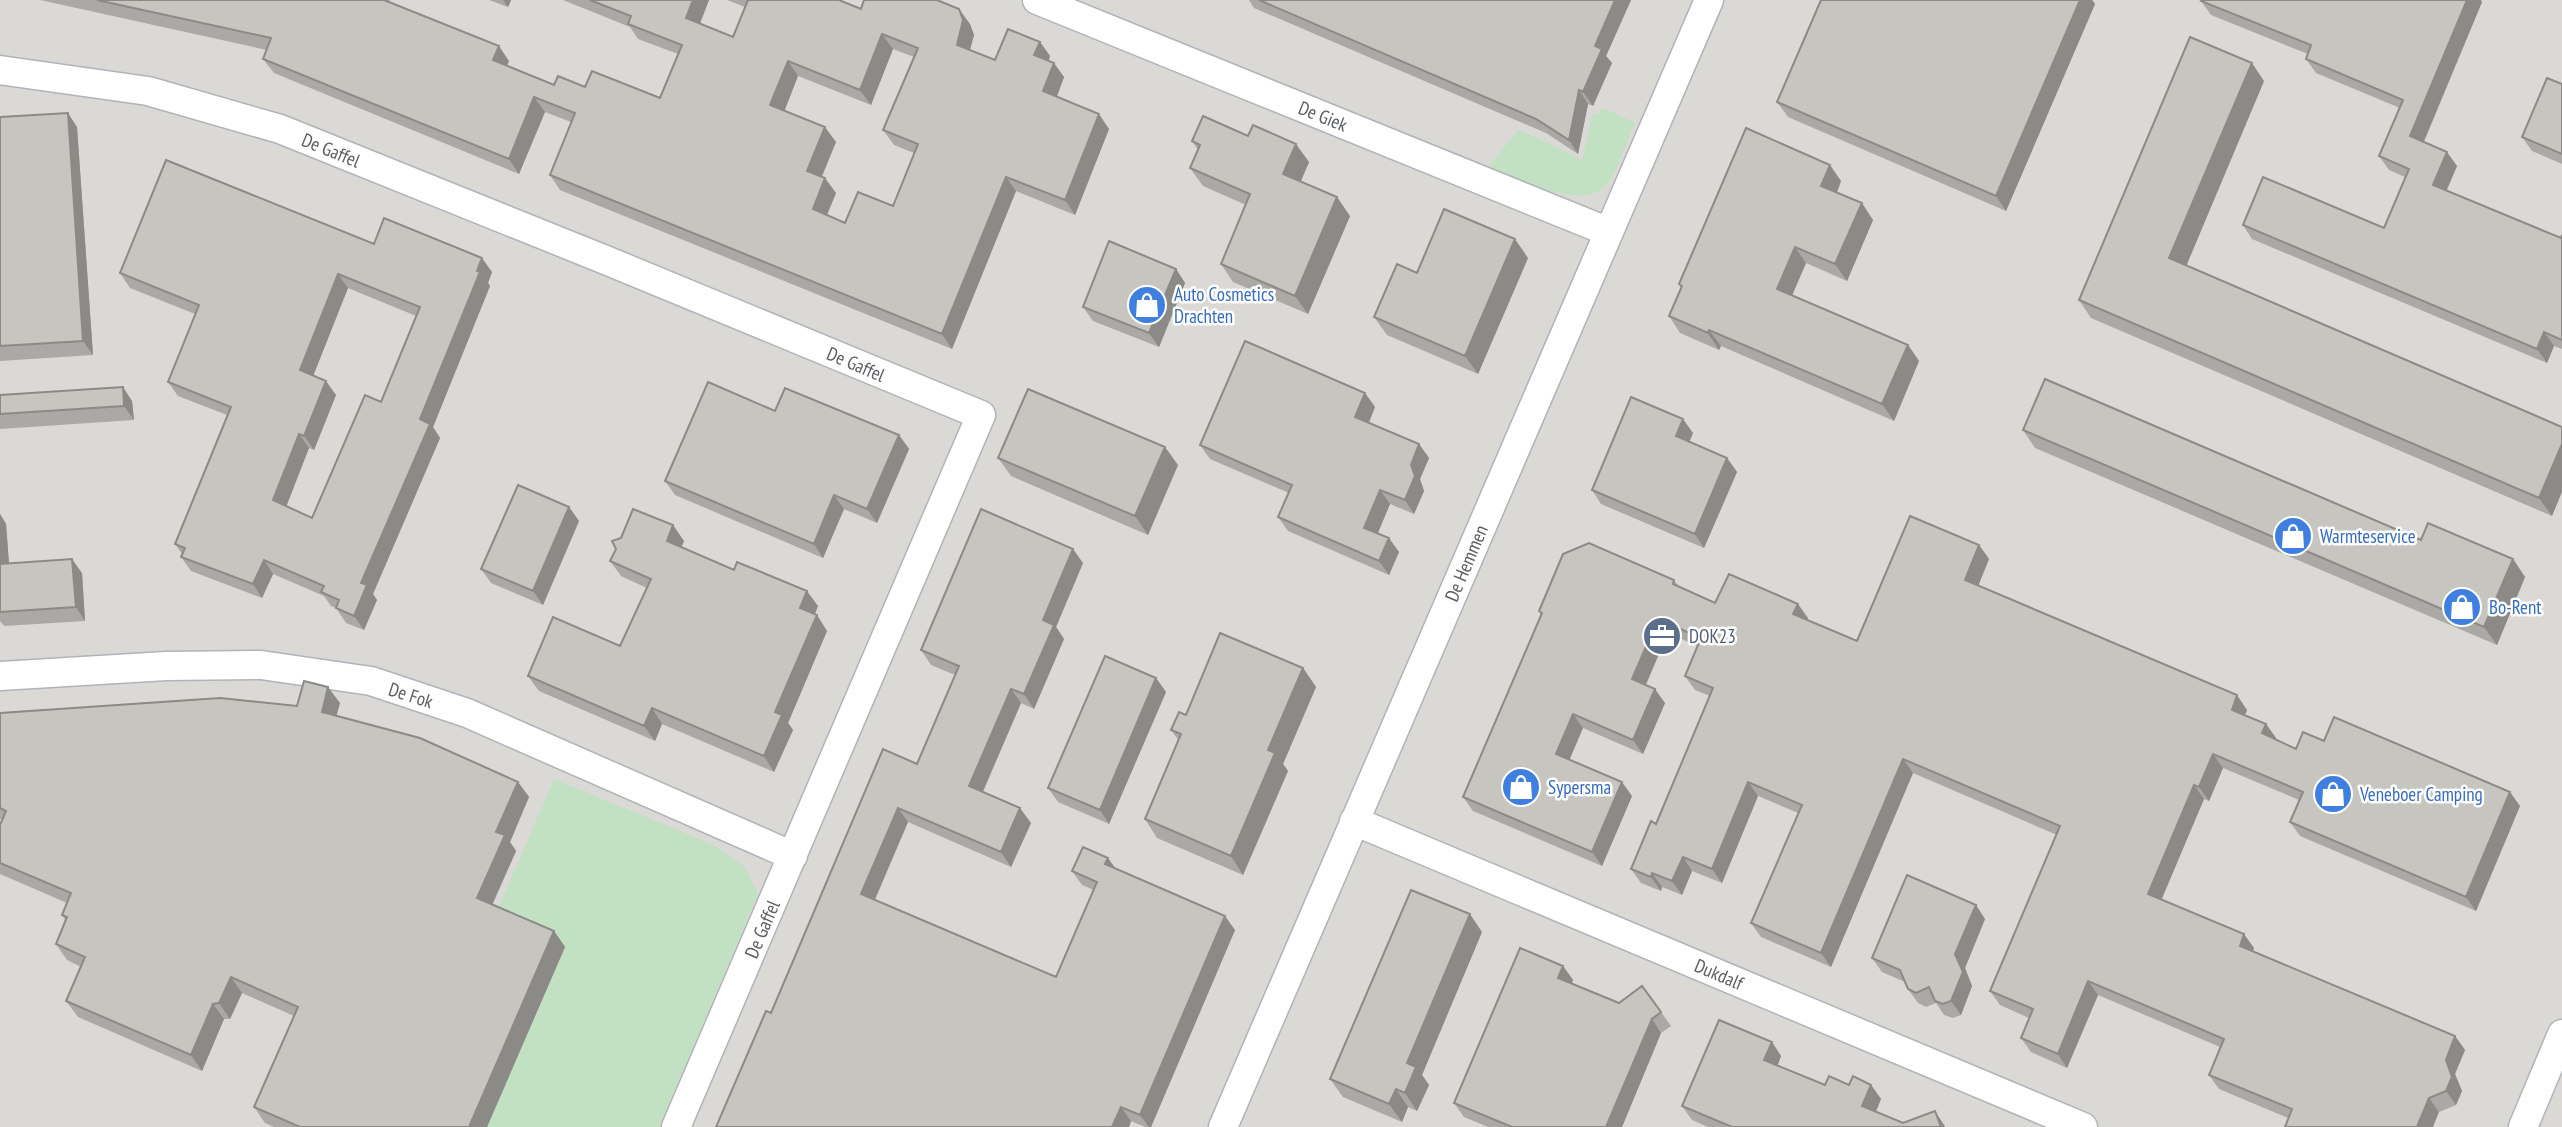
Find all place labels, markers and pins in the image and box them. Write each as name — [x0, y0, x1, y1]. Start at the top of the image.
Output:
place label: Auto Cosmetics Drachten — [1174, 282, 1274, 328]
shop icon: Auto Cosmetics Drachten — [1126, 284, 1168, 326]
shop icon: Warmteservice — [2272, 515, 2314, 557]
place label: Warmteservice — [2320, 524, 2416, 548]
shop icon: Bo-Rent — [2441, 586, 2483, 628]
place label: Bo-Rent — [2489, 595, 2542, 619]
office icon: DOK23 — [1641, 615, 1683, 657]
place label: DOK23 — [1689, 624, 1736, 648]
shop icon: Sypersma — [1500, 766, 1542, 808]
shop icon: Veneboer Camping — [2312, 773, 2354, 815]
place label: Sypersma — [1548, 775, 1611, 799]
place label: Veneboer Camping — [2359, 782, 2483, 806]

